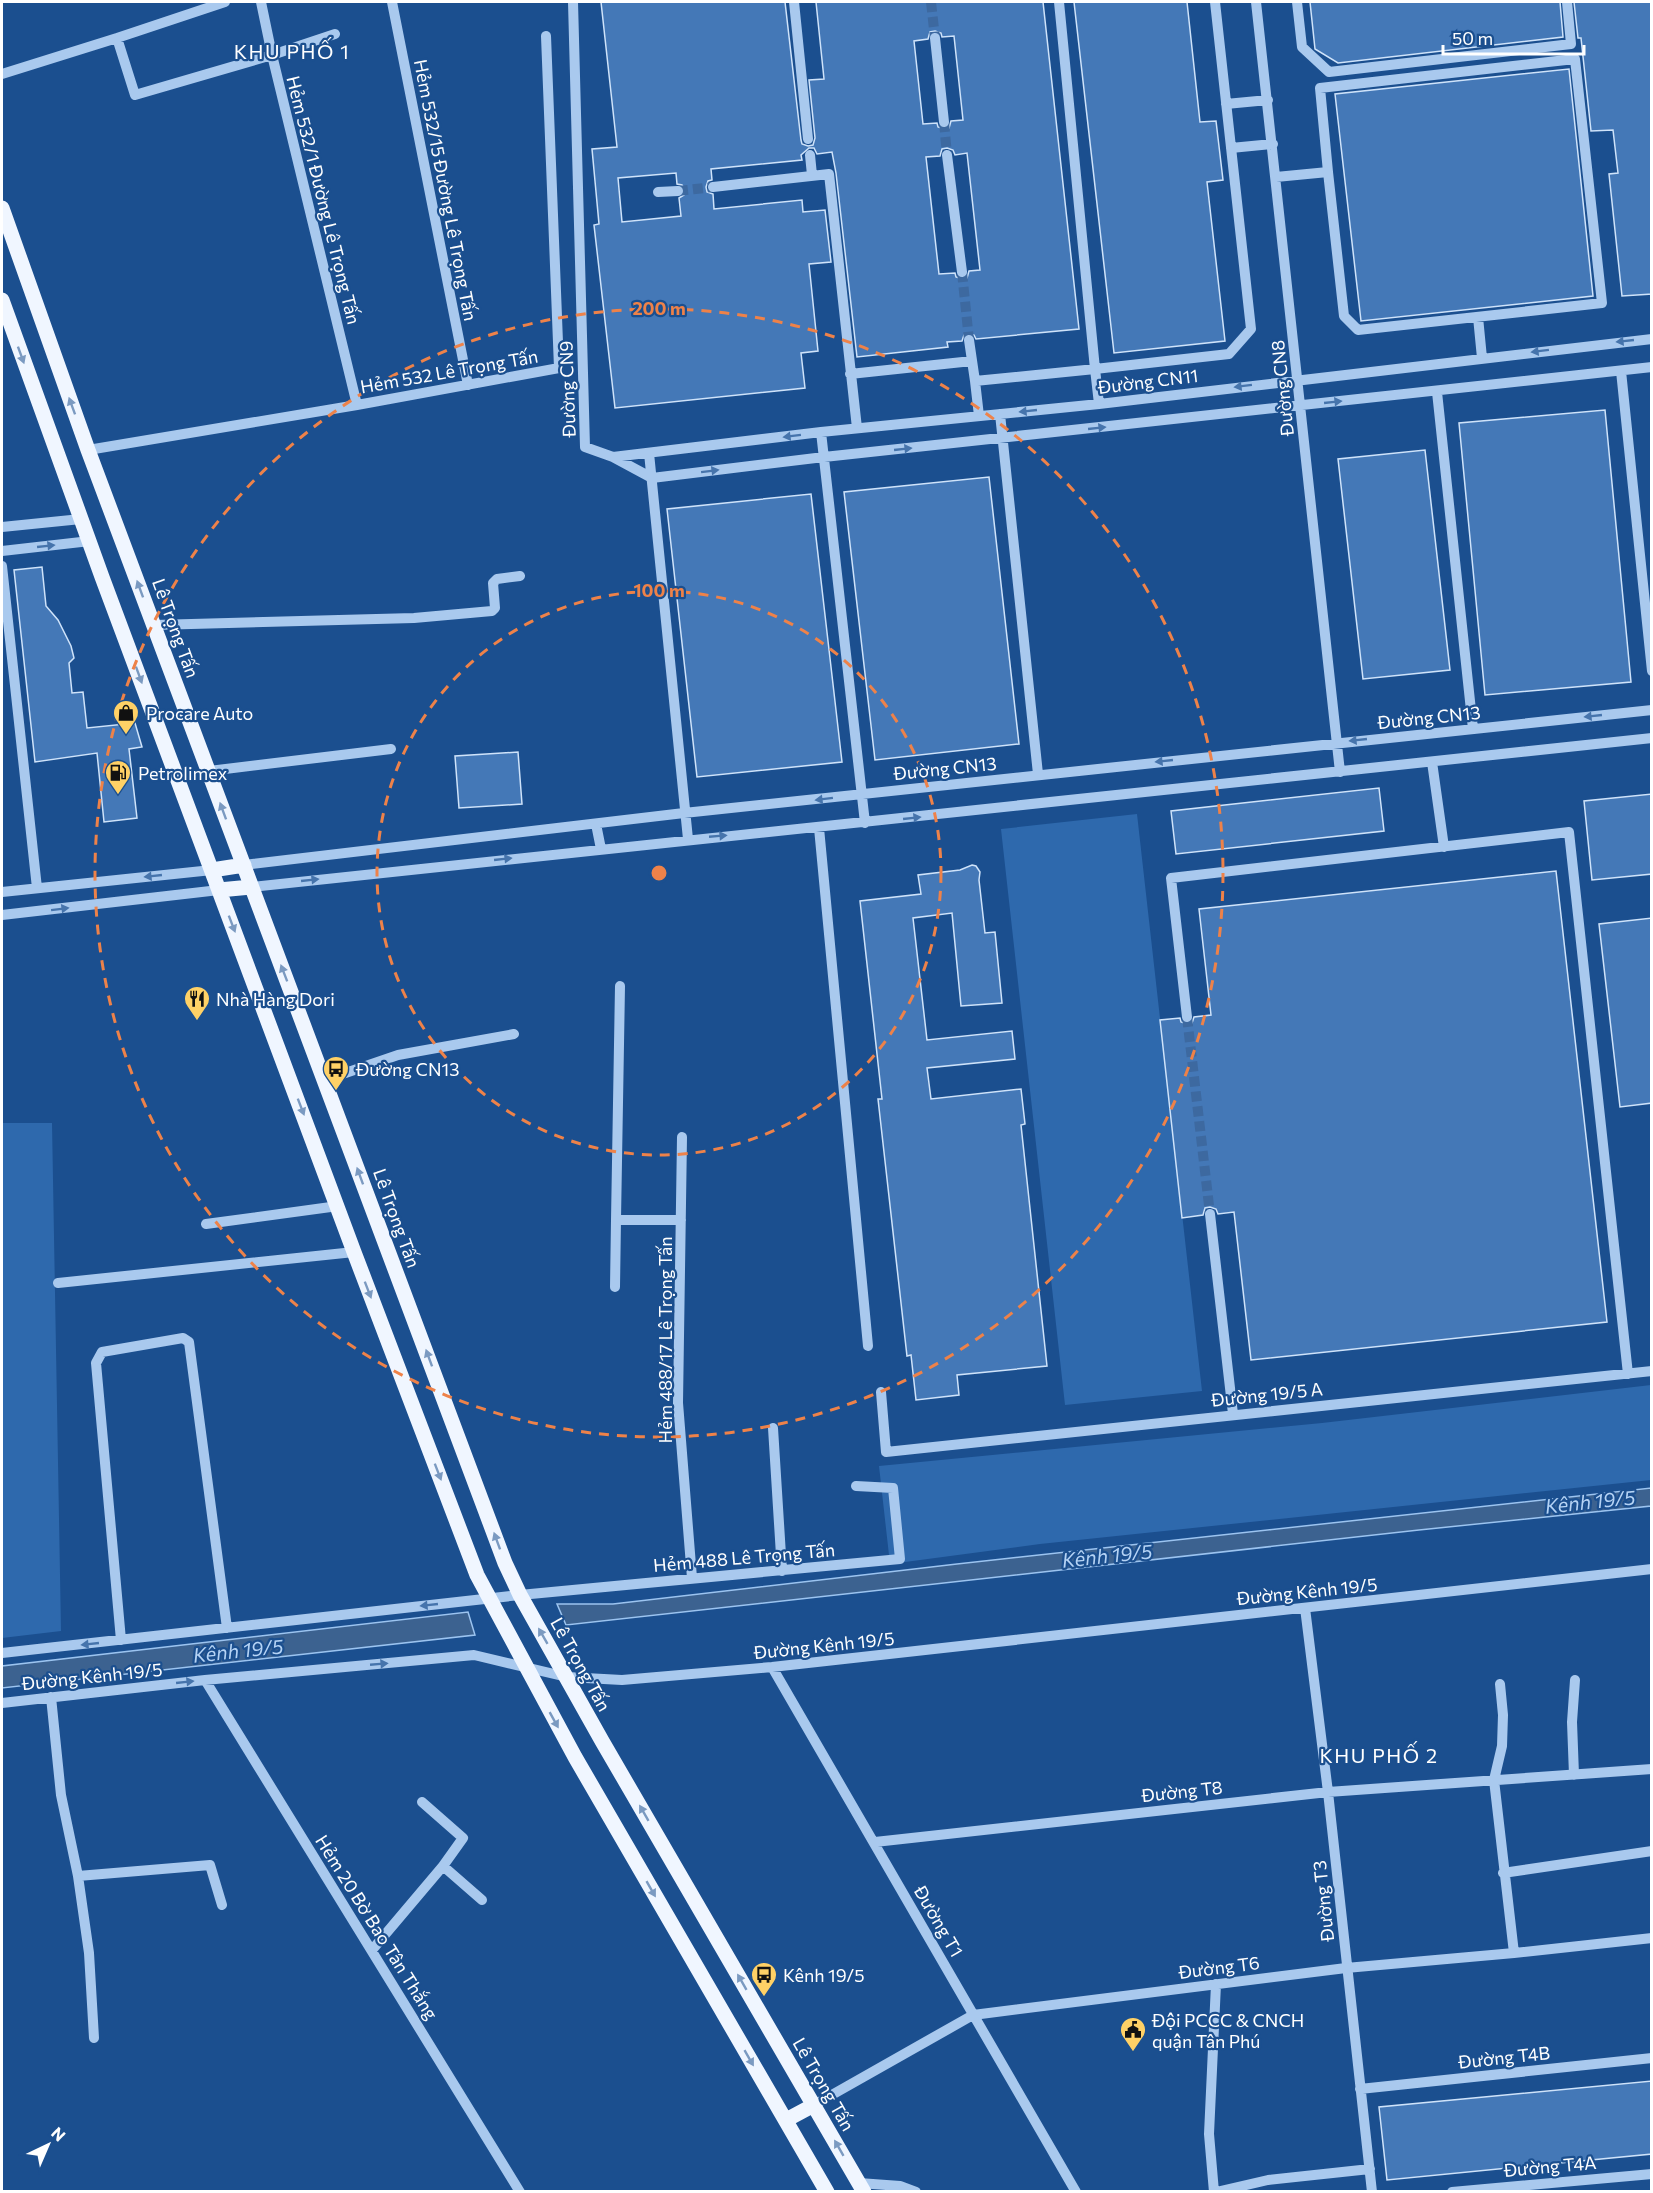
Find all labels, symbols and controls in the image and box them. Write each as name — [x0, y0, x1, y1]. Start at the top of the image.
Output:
scale bar — [1443, 18, 1584, 56]
text: 50 m — [1452, 27, 1493, 49]
district label: KHU PHỐ 1 — [234, 37, 350, 63]
street label: Hẻm 532/15 Đường Lê Trọng Tấn — [410, 57, 482, 323]
street label: Hẻm 532/1 Đường Lê Trọng Tấn — [282, 73, 366, 327]
text: 200 m — [632, 297, 686, 319]
one-way arrow — [1615, 336, 1634, 346]
street label: Đường CN8 — [1266, 339, 1298, 438]
street label: Đường CN9 — [554, 340, 580, 439]
street label: Hẻm 532 Lê Trọng Tấn — [358, 345, 540, 397]
one-way arrow — [17, 346, 27, 364]
one-way arrow — [1531, 346, 1550, 356]
street label: Đường CN11 — [1096, 364, 1199, 398]
one-way arrow — [1233, 381, 1252, 391]
one-way arrow — [66, 397, 76, 415]
one-way arrow — [1323, 397, 1342, 407]
one-way arrow — [1018, 406, 1037, 416]
one-way arrow — [1088, 423, 1107, 433]
one-way arrow — [783, 431, 802, 440]
one-way arrow — [894, 444, 913, 454]
one-way arrow — [700, 467, 719, 476]
one-way arrow — [36, 541, 55, 551]
street label: Lê Trọng Tấn — [148, 575, 204, 681]
one-way arrow — [135, 579, 145, 597]
text: 100 m — [633, 579, 685, 601]
one-way arrow — [134, 666, 144, 684]
shop icon: Procare Auto — [111, 698, 141, 736]
street label: Đường CN13 — [1375, 701, 1482, 733]
place label: Procare Auto — [146, 702, 253, 724]
one-way arrow — [1584, 711, 1603, 721]
one-way arrow — [1348, 735, 1367, 745]
street label: Đường CN13 — [891, 752, 998, 784]
one-way arrow — [1154, 756, 1173, 766]
fuel station icon: Petrolimex — [103, 758, 133, 796]
place label: Petrolimex — [138, 762, 228, 784]
one-way arrow — [814, 794, 833, 804]
one-way arrow — [218, 801, 228, 819]
one-way arrow — [903, 813, 922, 822]
one-way arrow — [709, 832, 728, 841]
one-way arrow — [494, 854, 513, 864]
centre of rings — [649, 863, 669, 883]
one-way arrow — [144, 871, 163, 881]
one-way arrow — [300, 875, 319, 885]
one-way arrow — [50, 904, 69, 913]
one-way arrow — [227, 916, 237, 934]
one-way arrow — [279, 964, 289, 982]
restaurant icon: Nhà Hàng Dori — [182, 984, 212, 1022]
place label: Nhà Hàng Dori — [216, 988, 335, 1010]
bus stop icon: Đường CN13 — [321, 1054, 351, 1092]
place label: Đường CN13 — [355, 1058, 459, 1080]
one-way arrow — [296, 1098, 306, 1116]
street label: Lê Trọng Tấn — [369, 1165, 425, 1271]
one-way arrow — [355, 1166, 365, 1184]
street label: Hẻm 488/17 Lê Trọng Tấn — [654, 1236, 676, 1444]
one-way arrow — [364, 1281, 373, 1299]
one-way arrow — [423, 1349, 433, 1367]
street label: Đường 19/5 A — [1209, 1377, 1324, 1411]
one-way arrow — [433, 1463, 443, 1481]
water label: Kênh 19/5 — [1544, 1484, 1637, 1518]
one-way arrow — [492, 1532, 501, 1550]
street label: Hẻm 488 Lê Trọng Tấn — [652, 1538, 836, 1576]
water label: Kênh 19/5 — [1061, 1538, 1154, 1572]
street label: Đường Kênh 19/5 — [1235, 1573, 1378, 1609]
one-way arrow — [420, 1600, 439, 1610]
street label: Lê Trọng Tấn — [546, 1613, 616, 1715]
one-way arrow — [538, 1627, 548, 1644]
street label: Đường Kênh 19/5 — [752, 1627, 895, 1663]
water label: Kênh 19/5 — [192, 1633, 285, 1667]
one-way arrow — [80, 1639, 99, 1648]
street label: Đường Kênh 19/5 — [20, 1658, 163, 1694]
one-way arrow — [370, 1659, 389, 1669]
one-way arrow — [175, 1677, 194, 1687]
one-way arrow — [549, 1712, 559, 1729]
district label: KHU PHỐ 2 — [1319, 1741, 1439, 1767]
street label: Đường T8 — [1139, 1776, 1224, 1806]
one-way arrow — [639, 1804, 649, 1821]
street label: Hẻm 20 Bờ Bao Tân Thắng — [311, 1831, 443, 2024]
street label: Đường T3 — [1308, 1859, 1338, 1944]
one-way arrow — [646, 1881, 657, 1897]
street label: Đường T1 — [909, 1881, 968, 1961]
street label: Đường T6 — [1176, 1951, 1261, 1983]
bus stop icon: Kênh 19/5 — [749, 1960, 779, 1998]
place label: Kênh 19/5 — [783, 1964, 865, 1986]
one-way arrow — [737, 1973, 747, 1990]
place label: Đội PCCC & CNCH quận Tân Phú — [1151, 2009, 1304, 2052]
public building icon: Đội PCCC & CNCH quận Tân Phú — [1118, 2015, 1148, 2053]
street label: Lê Trọng Tấn — [788, 2033, 860, 2135]
street label: Đường T4B — [1456, 2041, 1551, 2073]
one-way arrow — [744, 2049, 754, 2066]
north arrow — [18, 2115, 78, 2175]
text: N — [48, 2123, 70, 2145]
one-way arrow — [833, 2140, 844, 2156]
street label: Đường T4A — [1502, 2151, 1597, 2181]

